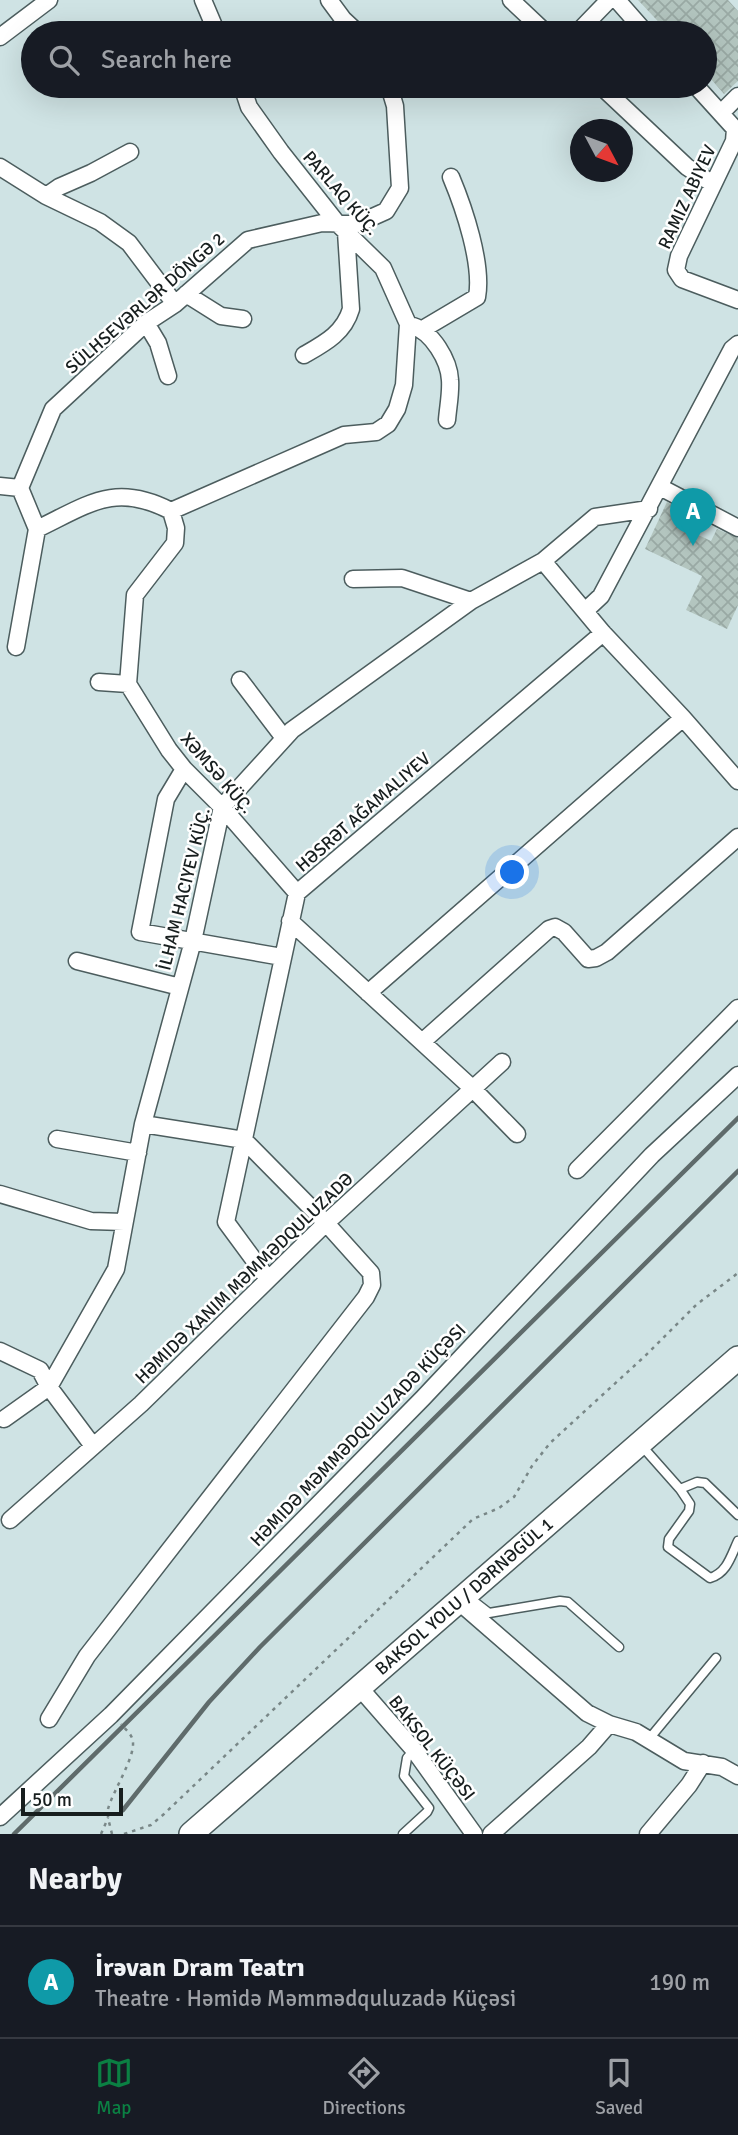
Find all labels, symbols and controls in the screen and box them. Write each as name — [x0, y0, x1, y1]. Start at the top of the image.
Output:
search box — [21, 21, 717, 98]
icon: search — [45, 41, 83, 79]
text: Search here — [101, 44, 232, 76]
north arrow — [570, 119, 633, 182]
street label: RAMIZ ABIYEV — [653, 141, 721, 253]
street label: PARLAQ KÜÇ. — [298, 146, 384, 240]
street label: SÜLHSEVƏRLƏR DÖNGƏ 2 — [61, 228, 229, 378]
pin: A — [670, 488, 716, 546]
street label: XƏMSƏ KÜÇ. — [176, 728, 258, 818]
street label: HƏSRƏT AĞAMALIYEV — [291, 747, 435, 876]
street label: İLHAM HACIYEV KÜÇ. — [153, 805, 215, 973]
your location — [495, 855, 529, 889]
street label: HƏMIDƏ XANIM MƏMMƏDQULUZADƏ — [130, 1168, 358, 1388]
street label: HƏMIDƏ MƏMMƏDQULUZADƏ KÜÇƏSI — [245, 1319, 471, 1551]
street label: BAKSOL YOLU / DƏRNƏGÜL 1 — [371, 1513, 558, 1680]
street label: BAKSOL KÜÇƏSI — [384, 1691, 480, 1805]
scale bar — [21, 1785, 122, 1817]
text: 50 m — [32, 1788, 72, 1812]
text: Nearby — [28, 1861, 122, 1898]
text: İrəvan Dram Teatrı — [95, 1952, 305, 1984]
text: A — [44, 1968, 58, 1997]
text: 190 m — [649, 1968, 710, 1997]
text: Theatre · Həmidə Məmmədquluzadə Küçəsi — [95, 1984, 516, 2013]
tab: Map — [95, 2054, 133, 2120]
tab: Directions — [323, 2054, 406, 2120]
tab: Saved — [595, 2054, 643, 2120]

